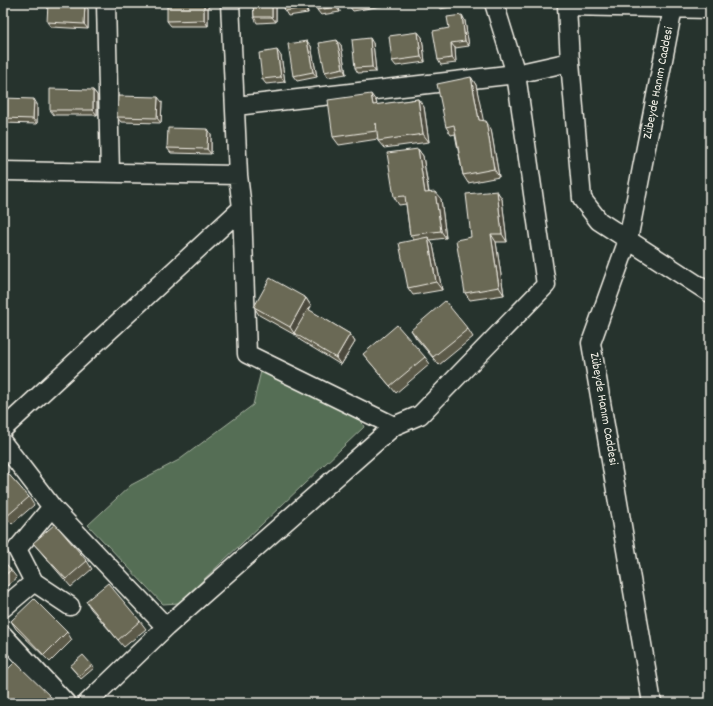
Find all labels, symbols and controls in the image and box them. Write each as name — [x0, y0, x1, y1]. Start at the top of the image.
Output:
street label: Zübeyde Hanım Caddesi — [639, 25, 679, 141]
street label: Zübeyde Hanım Caddesi — [584, 351, 622, 467]

